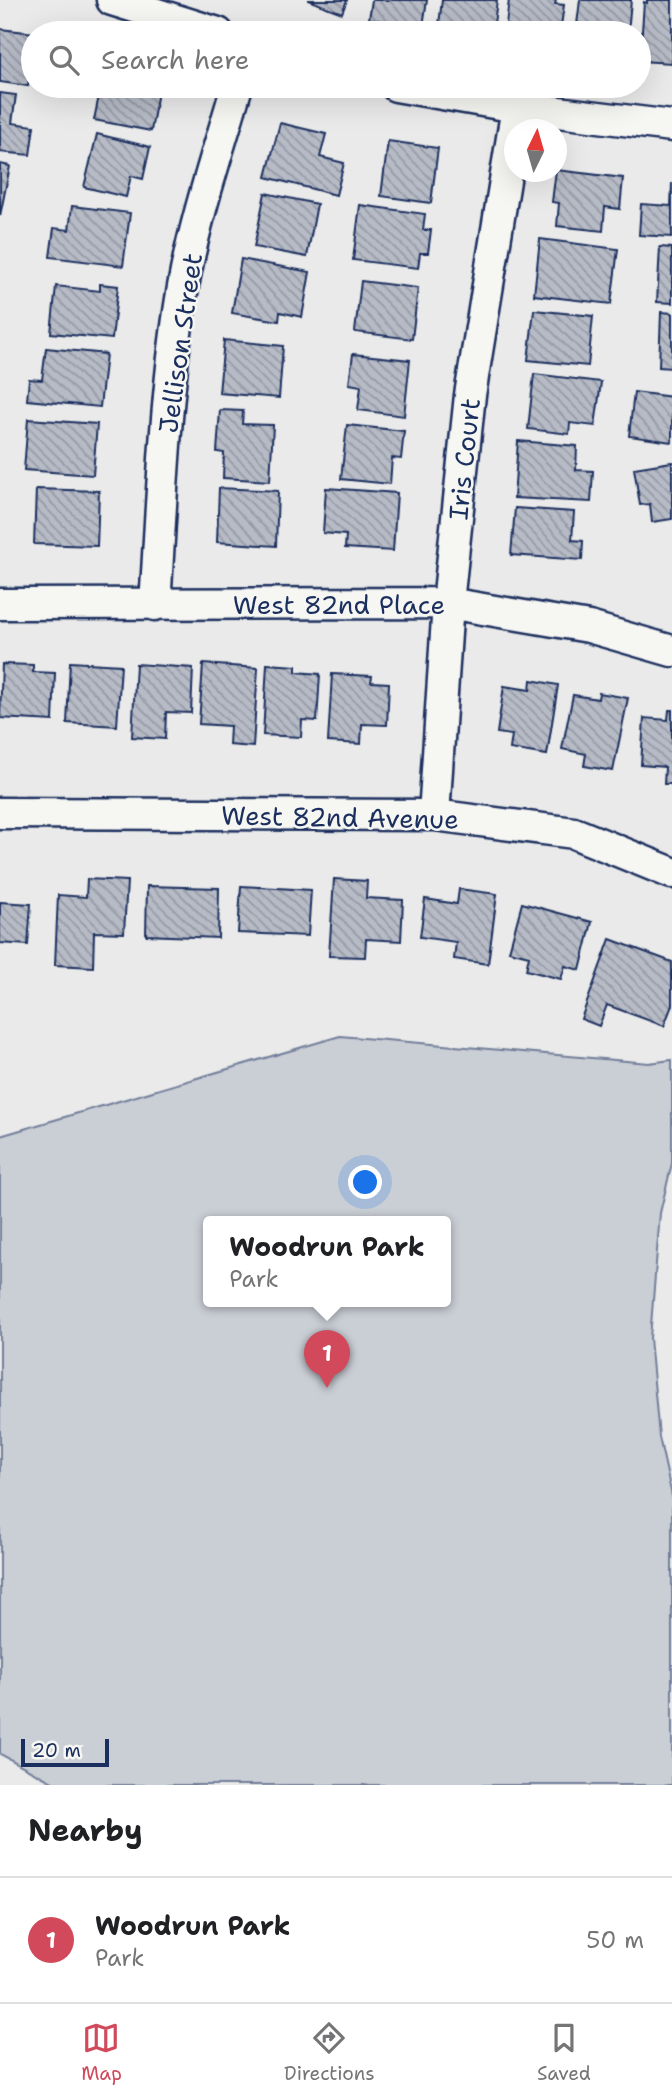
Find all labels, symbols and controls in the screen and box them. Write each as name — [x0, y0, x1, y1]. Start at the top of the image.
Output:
search box — [21, 21, 651, 98]
icon: search — [45, 41, 83, 79]
text: Search here — [101, 42, 250, 77]
north arrow — [504, 119, 567, 182]
street label: Jellison Street — [150, 251, 210, 435]
street label: Iris Court — [440, 396, 488, 522]
street label: West 82nd Place — [233, 587, 445, 622]
street label: West 82nd Avenue — [221, 797, 459, 837]
your location — [348, 1165, 382, 1199]
popup — [203, 1216, 451, 1307]
text: Woodrun Park — [229, 1229, 425, 1264]
text: Park — [229, 1264, 279, 1294]
pin: 1 — [304, 1330, 350, 1388]
scale bar — [21, 1736, 108, 1768]
text: 20 m — [32, 1738, 81, 1763]
text: Nearby — [28, 1810, 143, 1851]
text: Woodrun Park — [95, 1908, 290, 1943]
text: 1 — [46, 1925, 56, 1955]
text: 50 m — [586, 1925, 644, 1955]
text: Park — [95, 1943, 144, 1973]
tab: Map — [81, 2019, 122, 2086]
tab: Directions — [284, 2019, 375, 2086]
tab: Saved — [537, 2019, 591, 2086]

